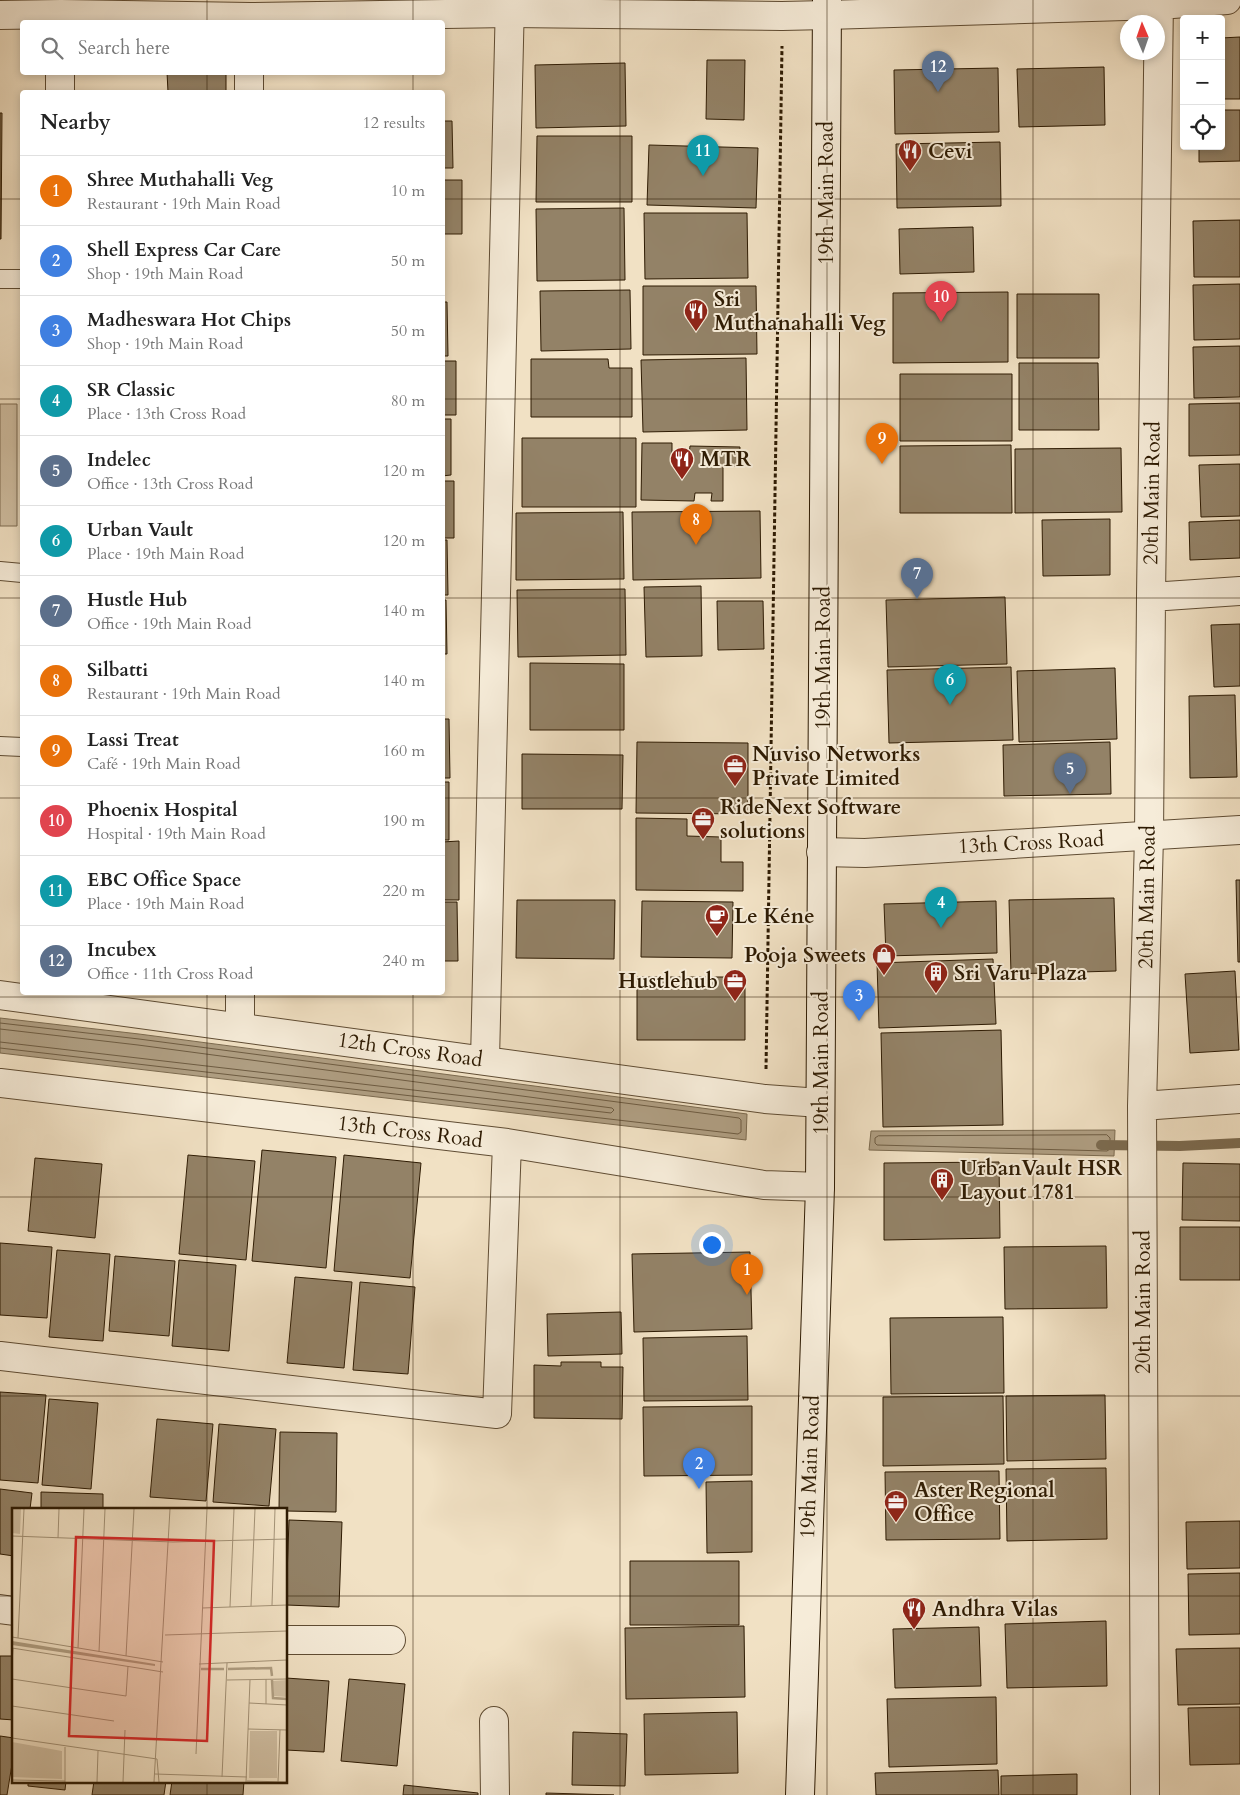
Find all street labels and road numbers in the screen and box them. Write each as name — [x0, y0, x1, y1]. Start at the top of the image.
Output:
street label: 19th Main Road — [812, 121, 841, 265]
street label: 20th Main Road — [1136, 421, 1168, 565]
street label: 19th Main Road — [809, 586, 838, 730]
street label: 13th Cross Road — [957, 825, 1105, 861]
street label: 20th Main Road — [1131, 825, 1163, 969]
street label: 19th Main Road — [807, 991, 836, 1135]
street label: 12th Cross Road — [336, 1025, 484, 1075]
street label: 13th Cross Road — [336, 1109, 484, 1155]
street label: 20th Main Road — [1129, 1230, 1158, 1374]
street label: 19th Main Road — [793, 1395, 827, 1539]

